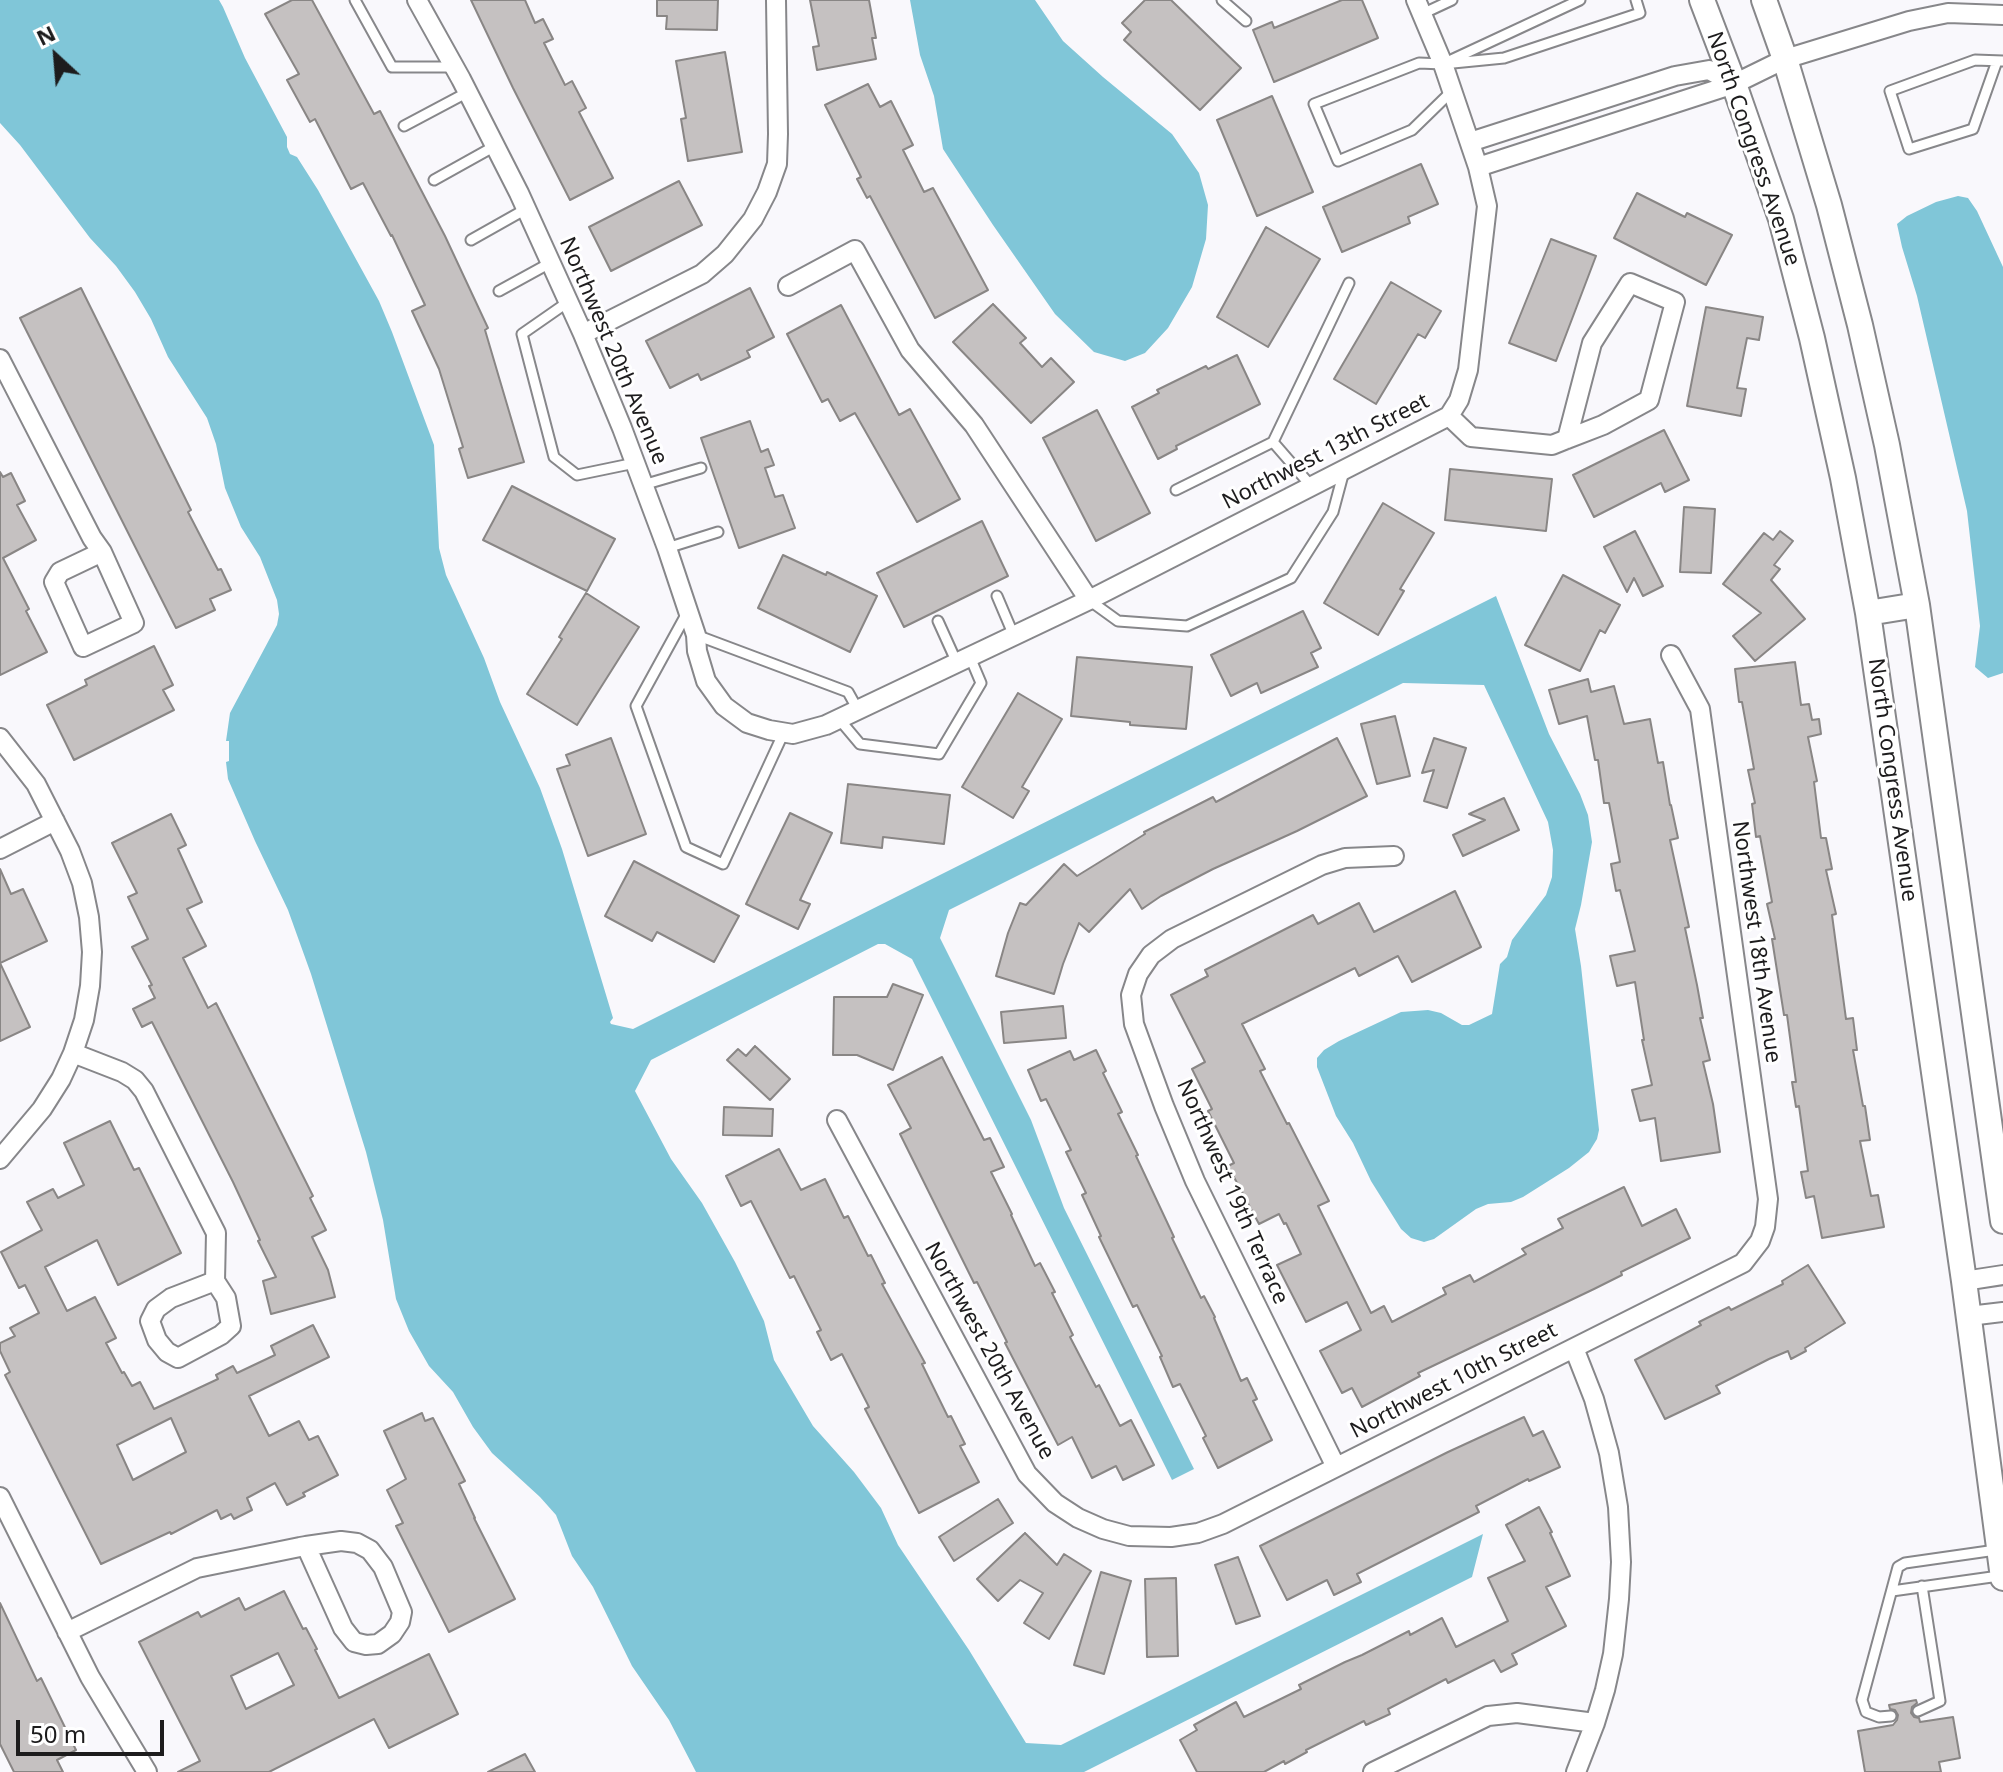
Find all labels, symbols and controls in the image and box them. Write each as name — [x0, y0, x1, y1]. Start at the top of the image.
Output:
north arrow — [16, 16, 96, 96]
text: N — [31, 17, 60, 52]
street label: North Congress Avenue — [1701, 28, 1805, 270]
street label: Northwest 20th Avenue — [553, 233, 673, 469]
street label: Northwest 13th Street — [1218, 388, 1434, 516]
street label: North Congress Avenue — [1862, 656, 1922, 904]
street label: Northwest 18th Avenue — [1726, 819, 1786, 1065]
street label: Northwest 19th Terrace — [1170, 1076, 1294, 1308]
street label: Northwest 20th Avenue — [918, 1238, 1060, 1464]
street label: Northwest 10th Street — [1346, 1317, 1562, 1445]
scale bar — [20, 1704, 168, 1754]
text: 50 m — [30, 1717, 86, 1750]

